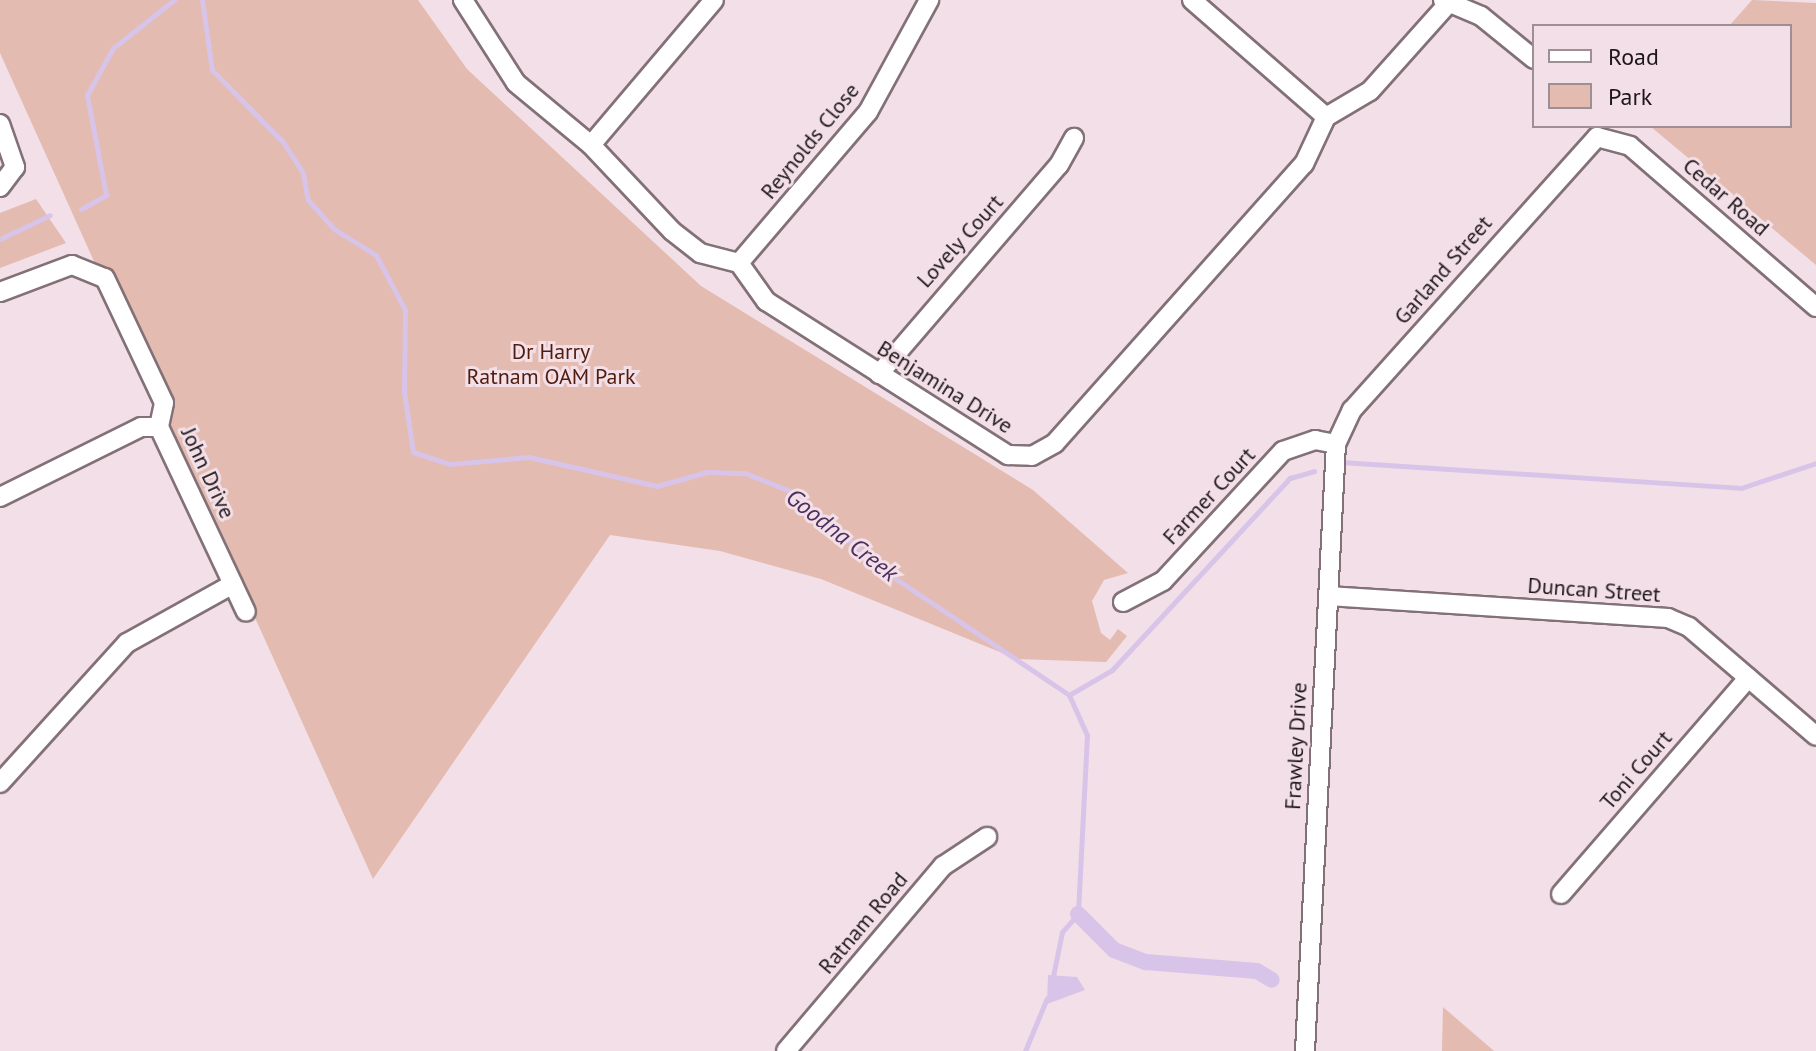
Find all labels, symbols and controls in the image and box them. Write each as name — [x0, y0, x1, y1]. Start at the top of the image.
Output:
legend — [1532, 24, 1792, 128]
text: Road — [1608, 41, 1659, 72]
street label: Reynolds Close — [755, 78, 865, 204]
text: Park — [1608, 81, 1652, 112]
street label: Cedar Road — [1677, 152, 1775, 242]
street label: Lovely Court — [911, 189, 1009, 293]
street label: Garland Street — [1389, 210, 1497, 330]
street label: Benjamina Drive — [872, 335, 1018, 439]
park label: Dr Harry Ratnam OAM Park — [466, 338, 636, 390]
street label: John Drive — [175, 423, 241, 523]
street label: Farmer Court — [1157, 442, 1261, 550]
water label: Goodna Creek — [780, 482, 904, 588]
street label: Duncan Street — [1527, 572, 1661, 608]
street label: Frawley Drive — [1279, 681, 1313, 811]
street label: Toni Court — [1595, 725, 1677, 815]
street label: Ratnam Road — [813, 867, 913, 979]

